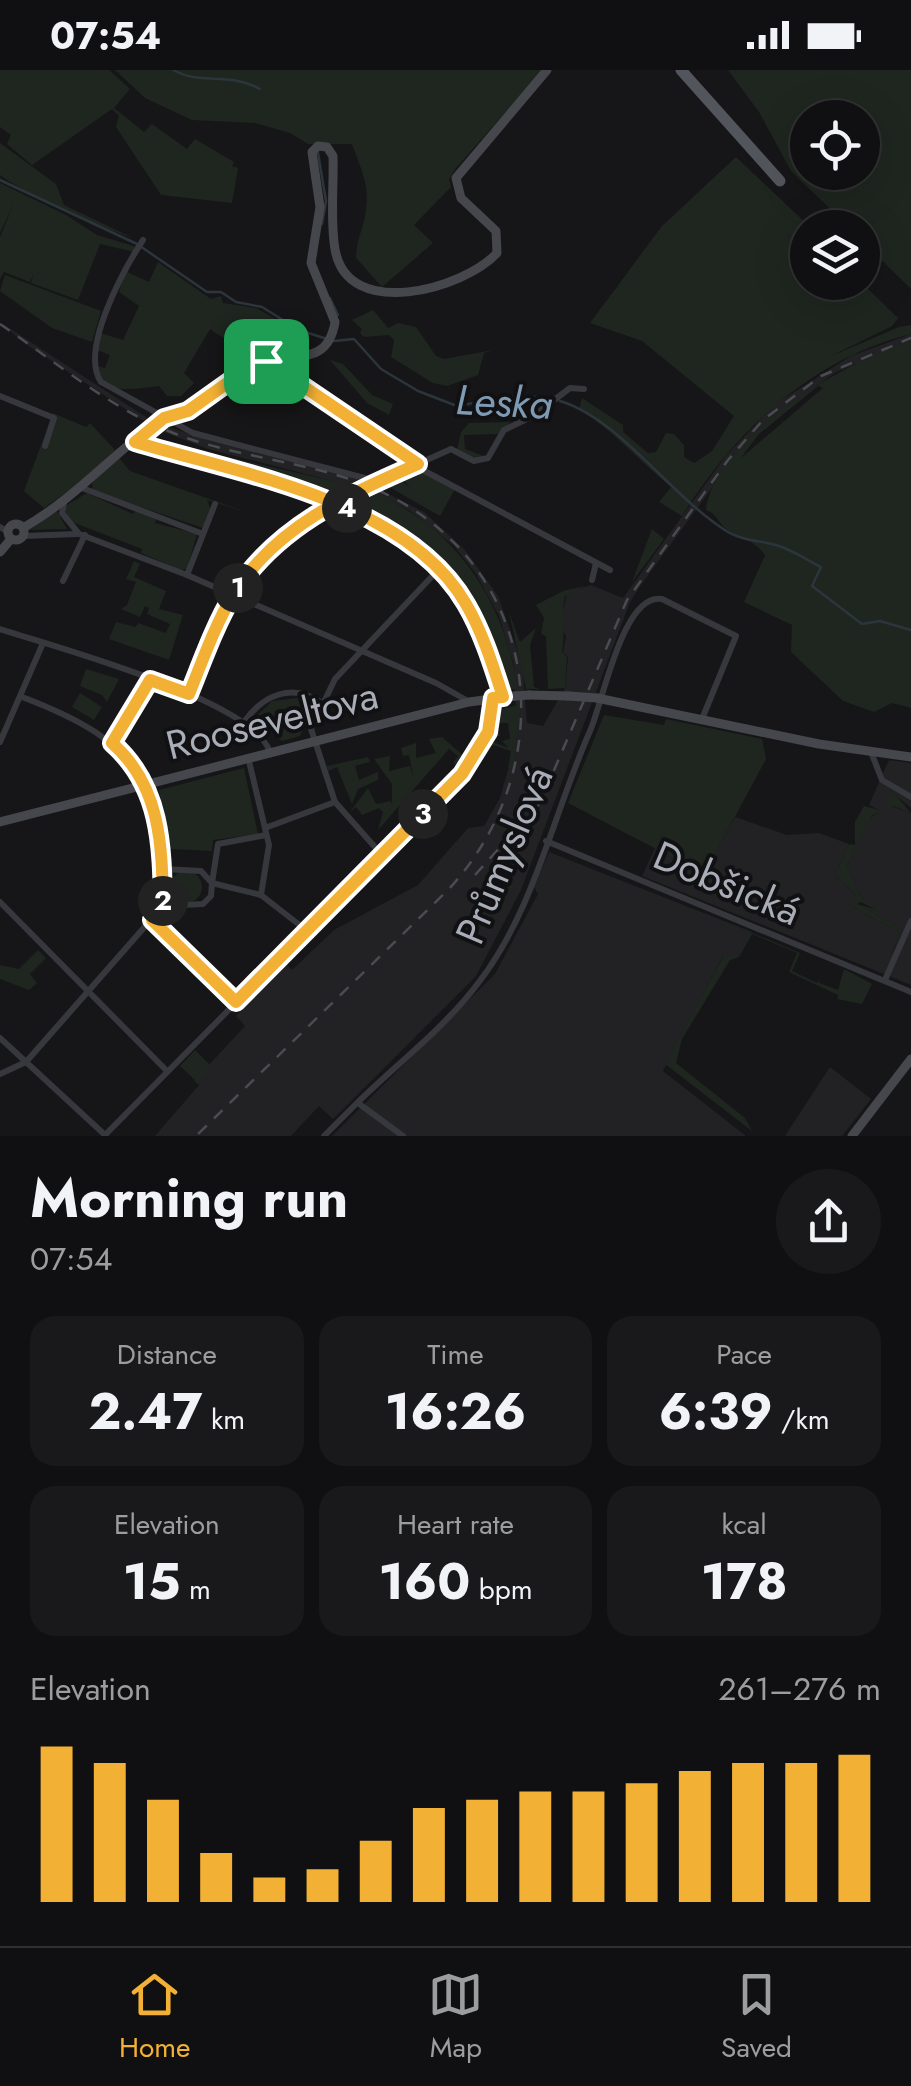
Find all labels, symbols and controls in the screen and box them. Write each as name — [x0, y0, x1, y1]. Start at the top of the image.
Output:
text: 07:54 — [50, 8, 161, 63]
map controls — [790, 100, 880, 300]
button: locate — [790, 100, 880, 190]
button: layers — [790, 210, 880, 300]
pin — [224, 319, 309, 404]
icon: arrive — [239, 334, 294, 389]
water label: Leska — [454, 369, 554, 435]
pin: 4 — [322, 483, 372, 533]
text: 4 — [337, 487, 357, 528]
pin: 1 — [213, 563, 263, 613]
text: 1 — [231, 567, 245, 608]
street label: Rooseveltova — [160, 666, 384, 774]
street label: Průmyslová — [441, 757, 567, 953]
pin: 3 — [398, 789, 448, 839]
text: 3 — [414, 793, 432, 834]
street label: Dobšická — [645, 826, 809, 940]
pin: 2 — [138, 876, 188, 926]
text: 2 — [154, 880, 172, 921]
text: Morning run — [30, 1158, 348, 1238]
button: share — [776, 1169, 881, 1274]
text: 07:54 — [30, 1236, 112, 1282]
text: Distance — [117, 1334, 217, 1375]
text: Time — [427, 1334, 484, 1375]
text: Pace — [716, 1334, 772, 1375]
text: 2.47 — [89, 1375, 203, 1448]
text: 16:26 — [385, 1375, 526, 1448]
text: 6:39 — [659, 1375, 773, 1448]
text: km — [203, 1399, 245, 1440]
text: /km — [773, 1399, 830, 1440]
text: Elevation — [114, 1504, 220, 1545]
text: Heart rate — [397, 1504, 514, 1545]
text: kcal — [722, 1504, 767, 1545]
text: 15 — [123, 1545, 181, 1618]
text: 160 — [378, 1545, 470, 1618]
text: 178 — [701, 1545, 788, 1618]
text: m — [181, 1569, 211, 1610]
text: bpm — [470, 1569, 533, 1610]
text: Elevation — [30, 1666, 151, 1712]
text: 261–276 m — [718, 1666, 881, 1712]
tab: Home — [119, 1967, 190, 2068]
tab: Map — [428, 1967, 483, 2068]
tab: Saved — [721, 1967, 792, 2068]

